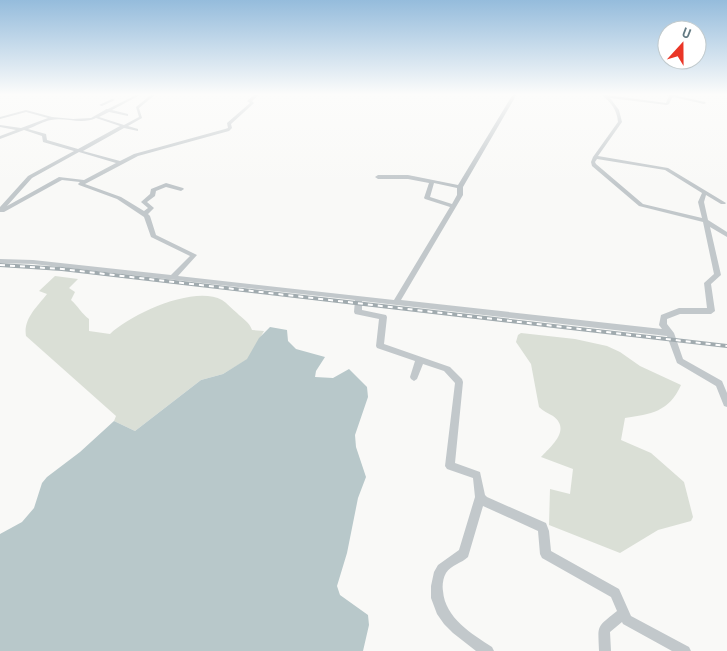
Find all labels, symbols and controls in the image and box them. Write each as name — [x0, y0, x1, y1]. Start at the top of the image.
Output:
north arrow — [657, 20, 707, 70]
text: U — [680, 23, 694, 43]

